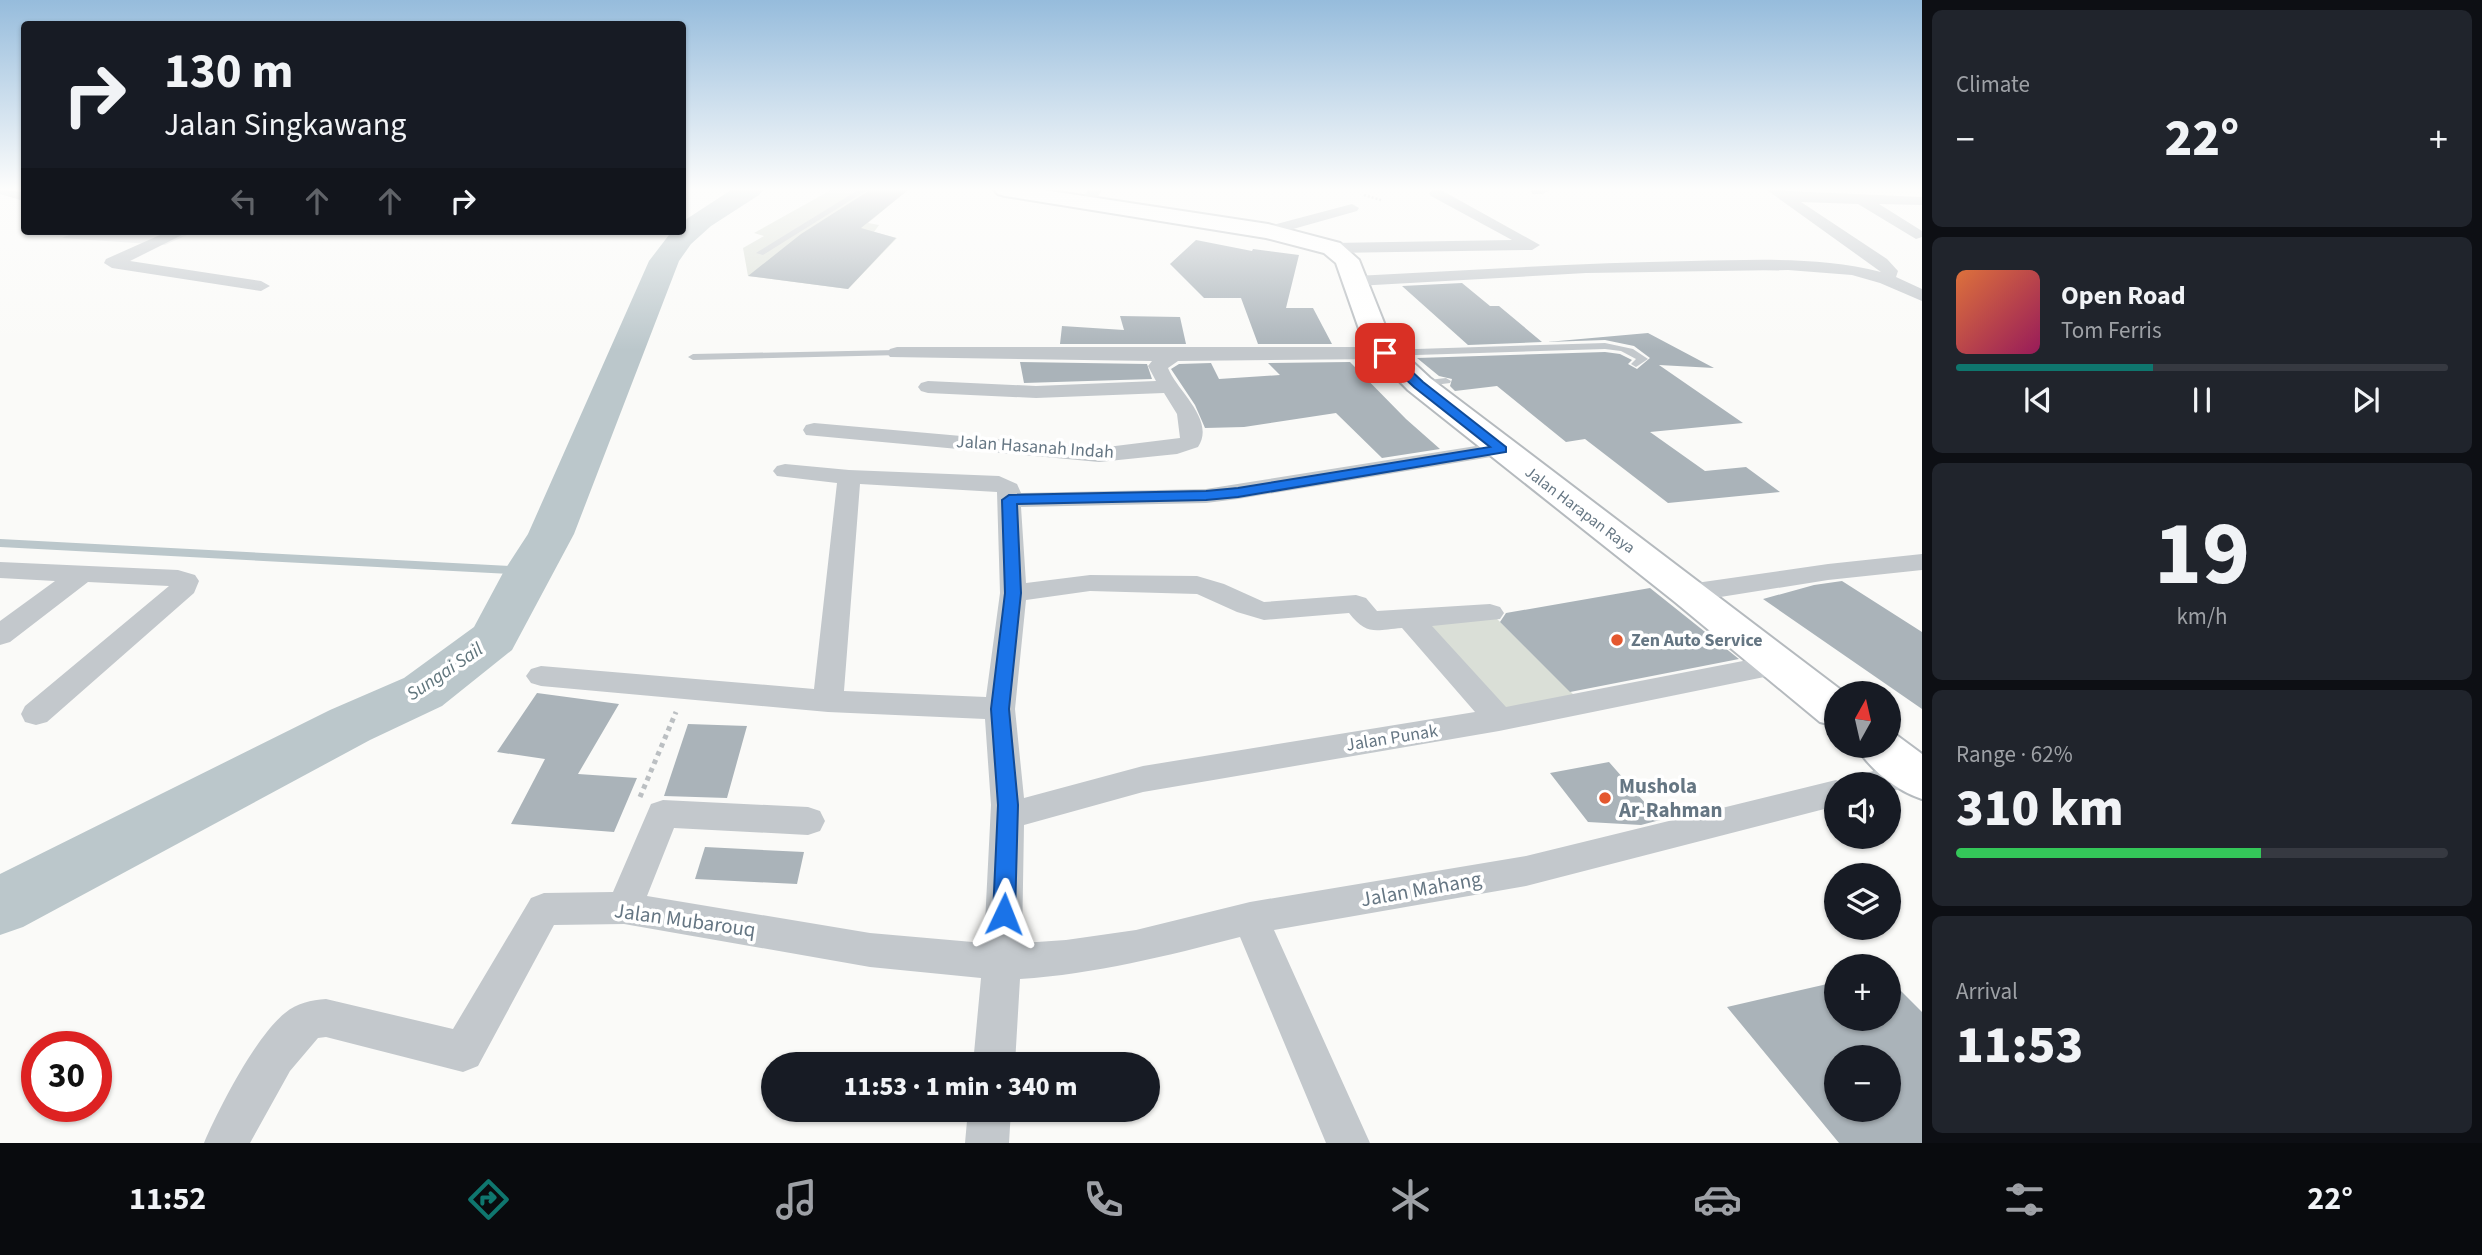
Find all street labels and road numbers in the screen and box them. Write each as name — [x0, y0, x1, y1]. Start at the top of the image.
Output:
street label: Jalan Hasanah Indah — [955, 429, 1115, 465]
street label: Jalan Harapan Raya — [1520, 461, 1640, 559]
street label: Jalan Punak — [1344, 718, 1440, 758]
street label: Jalan Mahang — [1358, 864, 1484, 914]
street label: Jalan Mubarouq — [612, 895, 758, 945]

